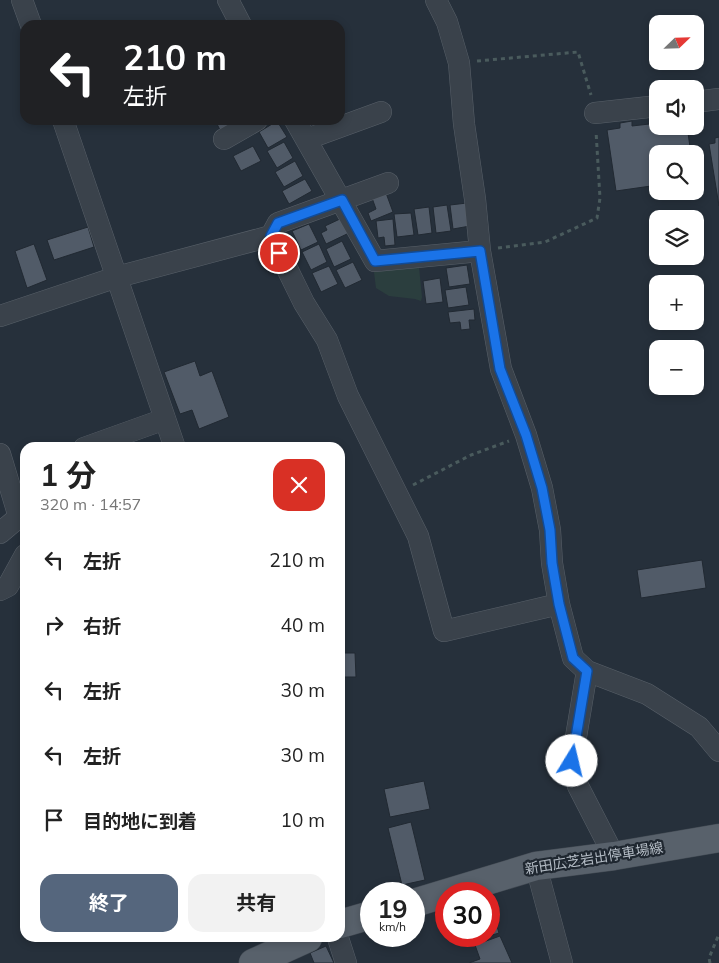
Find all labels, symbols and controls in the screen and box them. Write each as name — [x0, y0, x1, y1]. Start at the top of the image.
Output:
north arrow — [649, 15, 704, 70]
map controls — [649, 15, 704, 395]
text: 210 m — [123, 35, 227, 79]
icon: left — [40, 40, 105, 105]
button: sound — [649, 80, 704, 135]
text: 左折 — [123, 82, 167, 110]
button: search — [649, 145, 704, 200]
button: layers — [649, 210, 704, 265]
pin — [258, 232, 300, 274]
icon: arrive — [265, 239, 293, 267]
button: + — [649, 275, 704, 330]
button: − — [649, 340, 704, 395]
text: 1 分 — [40, 456, 96, 494]
button: close — [273, 459, 325, 511]
text: 320 m · 14:57 — [40, 494, 141, 514]
icon: left — [40, 546, 68, 574]
text: 210 m — [269, 548, 325, 572]
text: 左折 — [83, 549, 121, 573]
icon: right — [40, 611, 68, 639]
text: 40 m — [281, 613, 325, 637]
text: 右折 — [83, 614, 121, 638]
icon: left — [40, 676, 68, 704]
text: 30 m — [281, 678, 325, 702]
text: 左折 — [83, 679, 121, 703]
position arrow — [545, 734, 597, 786]
icon: left — [40, 741, 68, 769]
text: 30 m — [281, 743, 325, 767]
text: 左折 — [83, 744, 121, 768]
icon: arrive — [40, 806, 68, 834]
text: 10 m — [281, 808, 325, 832]
text: 目的地に到着 — [83, 809, 197, 833]
street label: 新田広芝岩出停車場線 — [523, 838, 665, 878]
button: 終了 — [40, 874, 178, 932]
button: 共有 — [188, 874, 325, 932]
speed limit sign: 30 — [435, 882, 500, 947]
text: 19 — [377, 893, 408, 924]
text: km/h — [379, 919, 406, 934]

